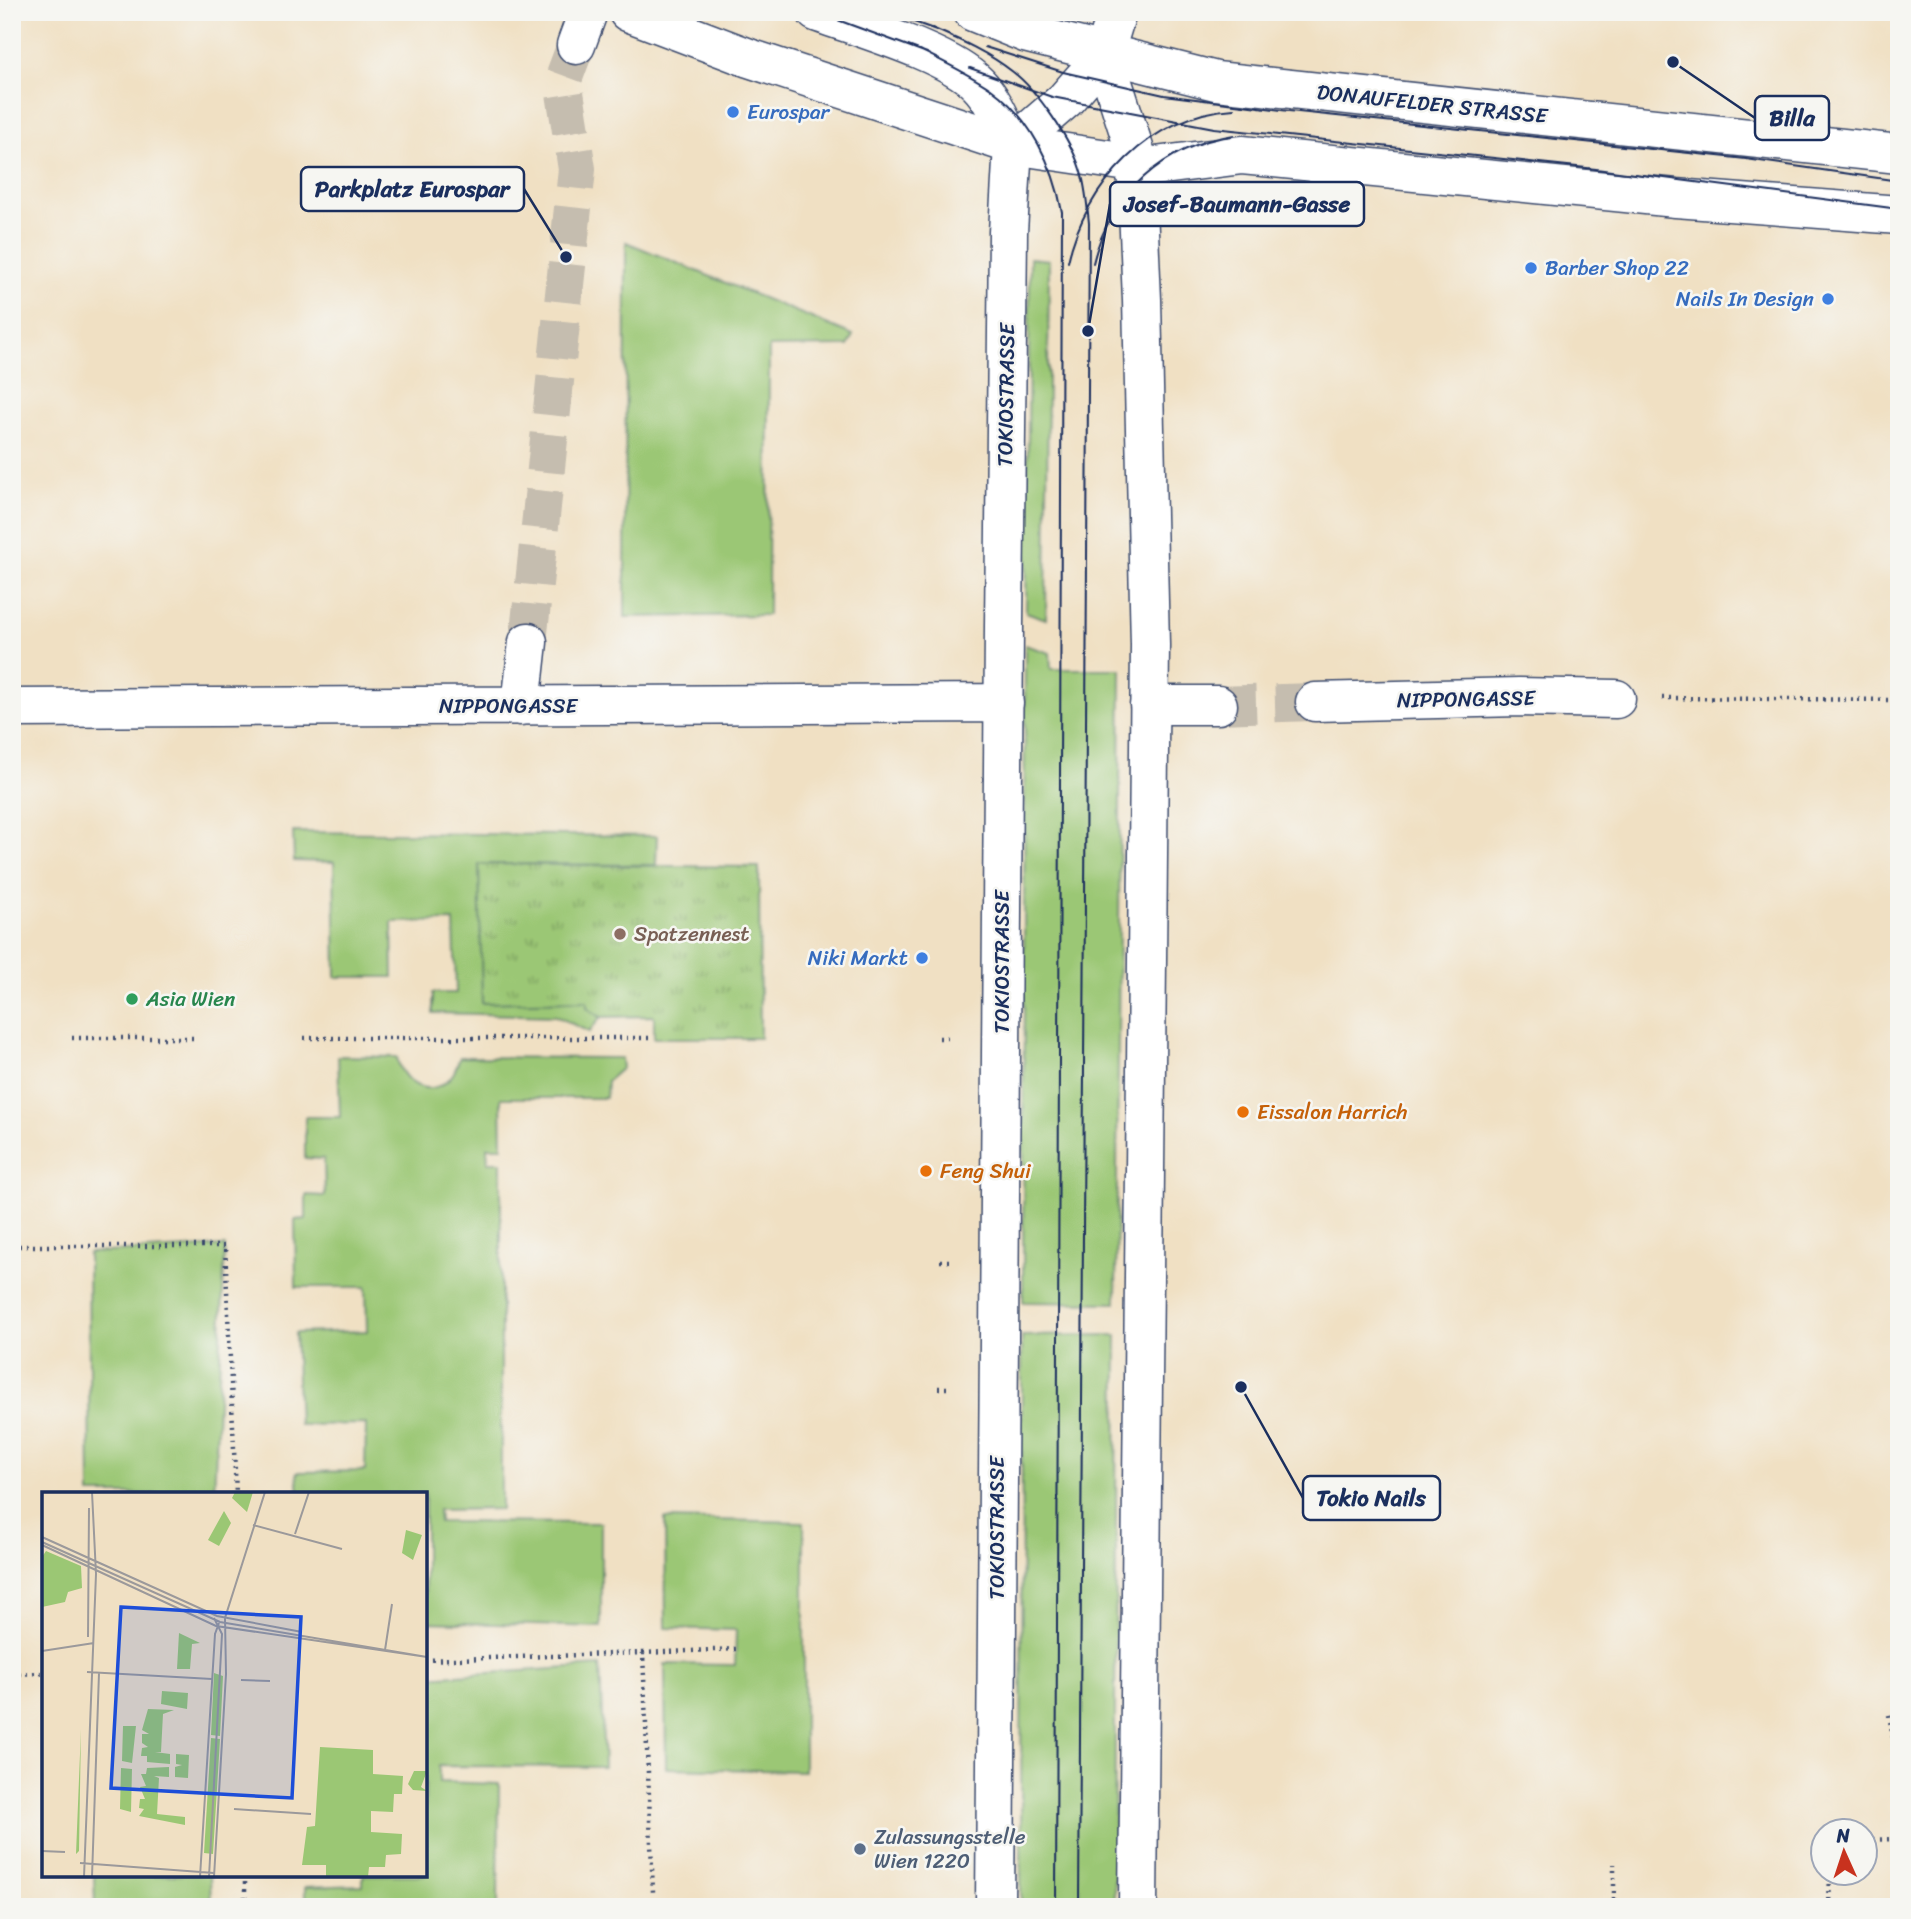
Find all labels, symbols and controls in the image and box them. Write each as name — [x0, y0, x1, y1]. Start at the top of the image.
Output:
street label: DONAUFELDER STRASSE — [1315, 73, 1550, 135]
place label: Eurospar — [747, 93, 830, 131]
callout: Billa — [1755, 96, 1829, 140]
text: Billa — [1769, 98, 1816, 139]
marker: Eurospar — [725, 104, 741, 120]
callout: Parkplatz Eurospar — [301, 167, 524, 211]
text: Parkplatz Eurospar — [315, 169, 512, 210]
callout: Josef-Baumann-Gasse — [1110, 182, 1364, 226]
text: Josef-Baumann-Gasse — [1122, 184, 1350, 225]
place label: Barber Shop 22 — [1545, 249, 1689, 287]
marker: Barber Shop 22 — [1523, 260, 1539, 276]
place label: Nails In Design — [1676, 280, 1814, 318]
marker: Nails In Design — [1820, 291, 1836, 307]
street label: TOKIOSTRASSE — [986, 322, 1026, 467]
street label: NIPPONGASSE — [1397, 679, 1537, 719]
street label: NIPPONGASSE — [439, 687, 578, 725]
street label: TOKIOSTRASSE — [983, 889, 1021, 1034]
place label: Spatzennest — [634, 915, 749, 953]
marker: Spatzennest — [612, 926, 628, 942]
place label: Niki Markt — [808, 939, 908, 977]
marker: Niki Markt — [914, 950, 930, 966]
place label: Asia Wien — [145, 980, 235, 1018]
marker: Asia Wien — [124, 991, 140, 1007]
place label: Eissalon Harrich — [1257, 1093, 1407, 1131]
marker: Eissalon Harrich — [1235, 1104, 1251, 1120]
place label: Feng Shui — [940, 1152, 1032, 1190]
marker: Feng Shui — [918, 1163, 934, 1179]
street label: TOKIOSTRASSE — [978, 1455, 1016, 1600]
callout: Tokio Nails — [1303, 1476, 1440, 1520]
text: Tokio Nails — [1316, 1478, 1426, 1519]
inset map — [42, 1492, 427, 1877]
place label: Zulassungsstelle Wien 1220 — [874, 1818, 1026, 1880]
north arrow — [1810, 1818, 1880, 1888]
text: N — [1835, 1819, 1851, 1852]
marker: Zulassungsstelle Wien 1220 — [852, 1841, 868, 1857]

